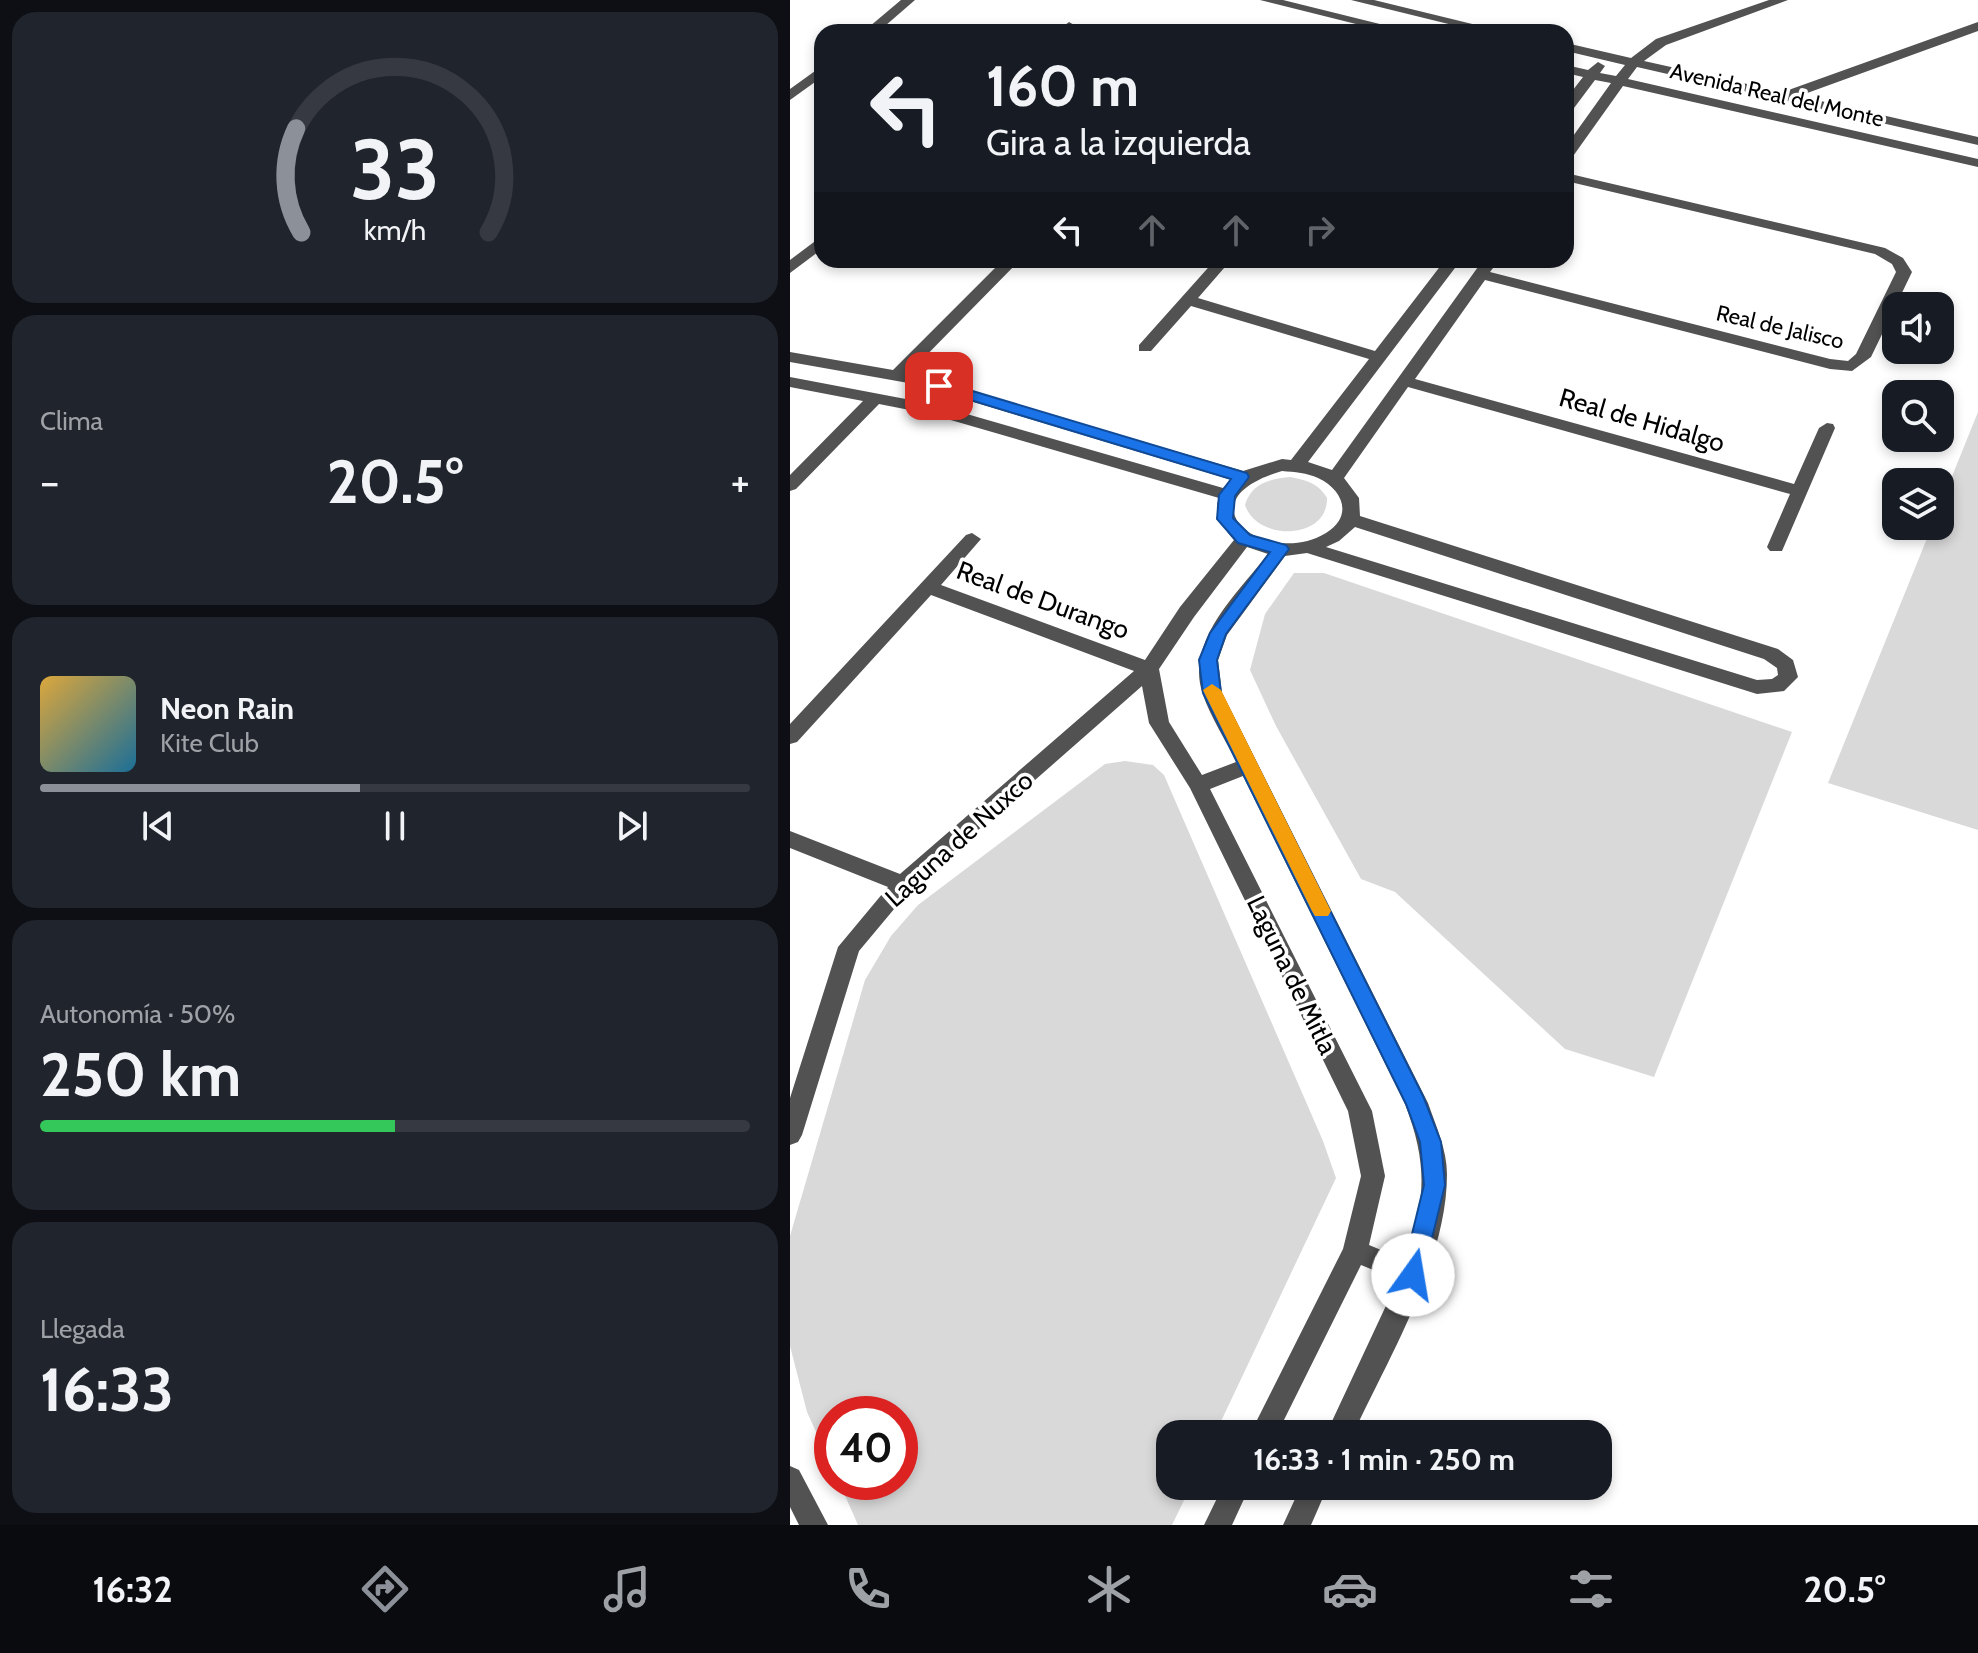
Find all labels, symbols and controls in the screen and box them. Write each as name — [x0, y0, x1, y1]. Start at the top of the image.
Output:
text: 160 m — [986, 52, 1139, 120]
icon: left — [854, 56, 958, 160]
street label: Avenida Real del Monte — [1668, 57, 1886, 133]
text: 33 — [350, 119, 440, 220]
text: Gira a la izquierda — [986, 120, 1251, 164]
icon: left — [1046, 208, 1090, 252]
icon: ahead — [1130, 208, 1174, 252]
icon: ahead — [1214, 208, 1258, 252]
icon: right — [1298, 208, 1342, 252]
text: km/h — [364, 212, 426, 247]
map controls — [1882, 292, 1954, 540]
button: sound — [1882, 292, 1954, 364]
street label: Real de Jalisco — [1714, 299, 1846, 355]
pin — [905, 352, 973, 420]
icon: arrive — [917, 364, 961, 408]
button: search — [1882, 380, 1954, 452]
street label: Real de Hidalgo — [1556, 381, 1728, 459]
text: Clima — [40, 405, 103, 437]
text: 20.5° — [327, 445, 463, 518]
text: − — [40, 455, 59, 508]
text: + — [731, 455, 750, 508]
button: layers — [1882, 468, 1954, 540]
street label: Real de Durango — [952, 554, 1134, 646]
text: Neon Rain — [160, 690, 294, 727]
text: Kite Club — [160, 727, 259, 759]
street label: Laguna de Nuxco — [878, 764, 1040, 914]
icon: previous — [136, 804, 180, 848]
icon: pause — [373, 804, 417, 848]
icon: next — [610, 804, 654, 848]
street label: Laguna de Mitla — [1240, 891, 1344, 1060]
text: Autonomía · 50% — [40, 998, 235, 1030]
text: 250 km — [40, 1038, 241, 1111]
position arrow — [1371, 1233, 1455, 1317]
text: Llegada — [40, 1313, 125, 1345]
text: 16:33 — [40, 1353, 174, 1426]
speed limit sign: 40 — [814, 1396, 918, 1500]
text: 16:33 · 1 min · 250 m — [1253, 1441, 1515, 1478]
icon: directions — [357, 1561, 413, 1617]
icon: music — [599, 1561, 655, 1617]
icon: phone — [840, 1561, 896, 1617]
icon: climate — [1081, 1561, 1137, 1617]
icon: car — [1322, 1561, 1378, 1617]
icon: filters — [1563, 1561, 1619, 1617]
text: 16:32 — [93, 1567, 172, 1611]
text: 20.5° — [1804, 1567, 1885, 1611]

